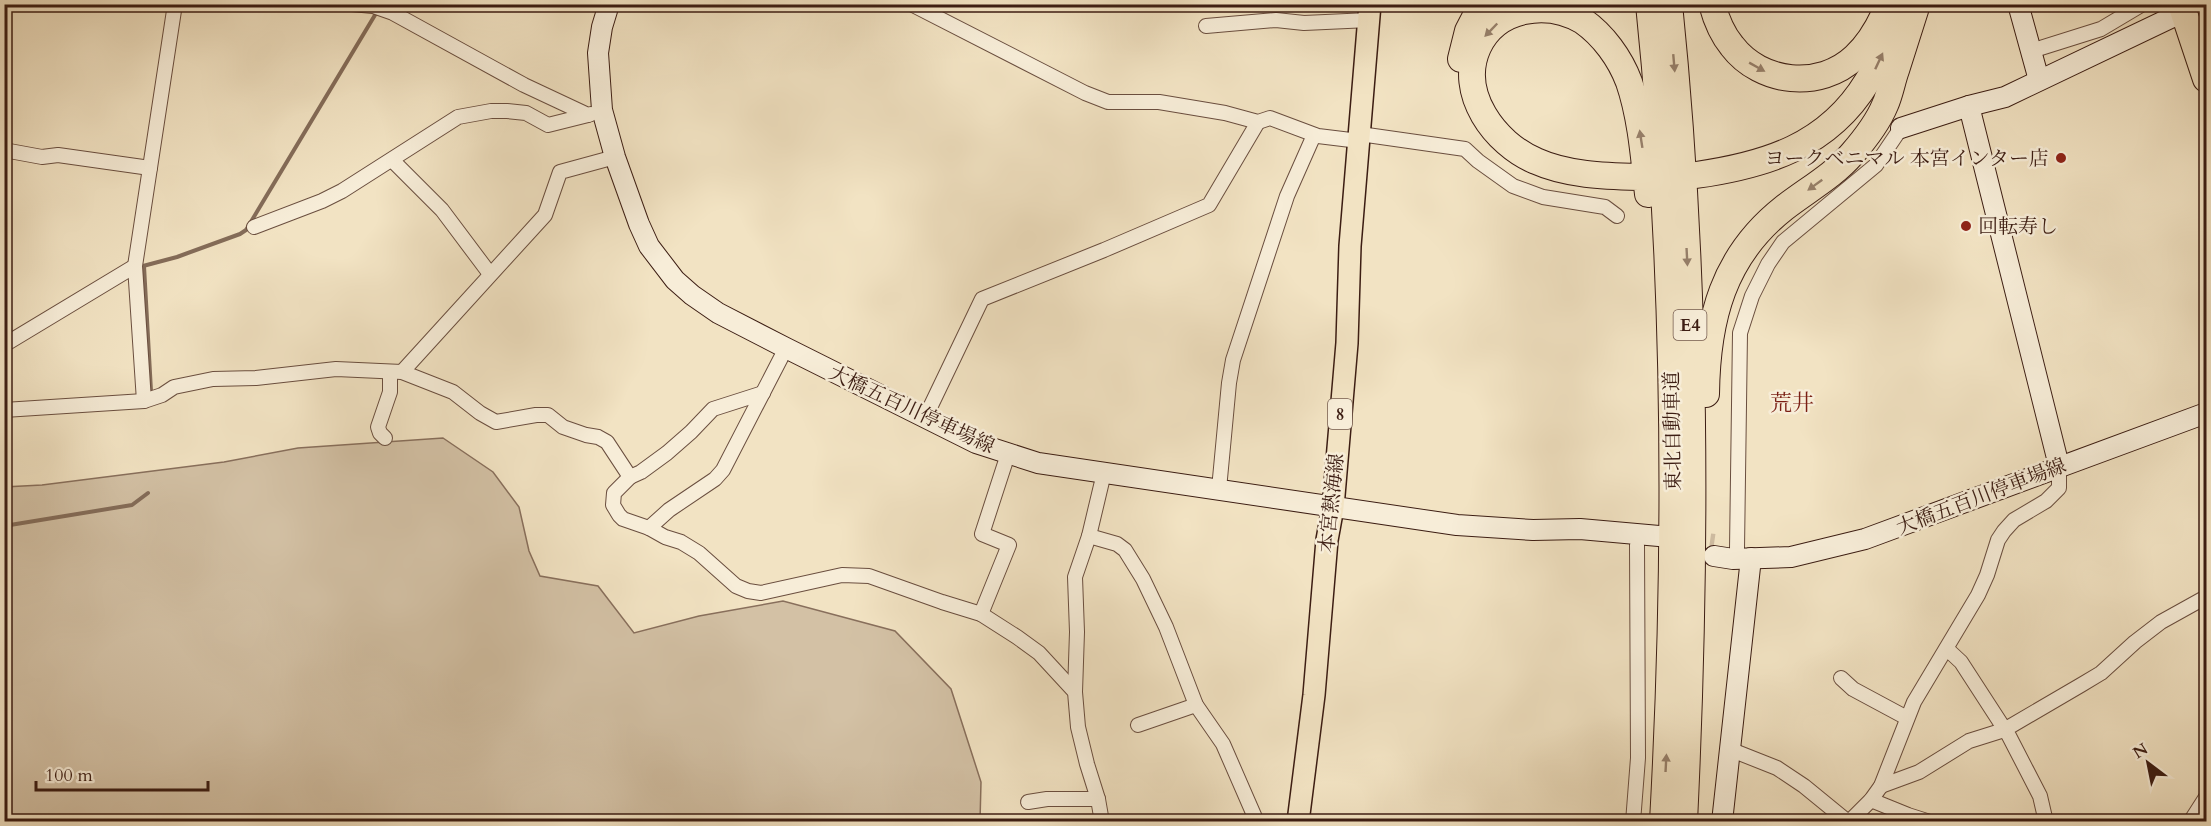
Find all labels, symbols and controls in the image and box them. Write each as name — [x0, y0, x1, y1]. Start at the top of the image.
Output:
one-way arrow — [1485, 22, 1499, 36]
one-way arrow — [1669, 53, 1679, 72]
one-way arrow — [1874, 53, 1883, 70]
one-way arrow — [1749, 62, 1766, 72]
one-way arrow — [1636, 129, 1645, 148]
place label: ヨークベニマル 本宮インター店 — [1764, 145, 2049, 172]
marker: ヨークベニマル 本宮インター店 — [2054, 151, 2068, 165]
one-way arrow — [1808, 179, 1824, 191]
place label: 回転寿し — [1978, 213, 2058, 240]
marker: 回転寿し — [1959, 219, 1973, 233]
one-way arrow — [1682, 248, 1691, 267]
road number: E4 — [1674, 310, 1706, 340]
street label: 大橋五百川停車場線 — [825, 359, 999, 460]
street label: 東北自動車道 — [1658, 371, 1687, 491]
district label: 荒井 — [1770, 388, 1814, 418]
road number: 8 — [1328, 399, 1352, 429]
street label: 本宮熱海線 — [1313, 452, 1350, 554]
street label: 大橋五百川停車場線 — [1892, 452, 2070, 541]
north arrow — [2118, 733, 2178, 793]
text: N — [2129, 738, 2152, 764]
scale bar — [36, 754, 208, 792]
one-way arrow — [1662, 754, 1671, 773]
text: 100 m — [45, 763, 93, 788]

